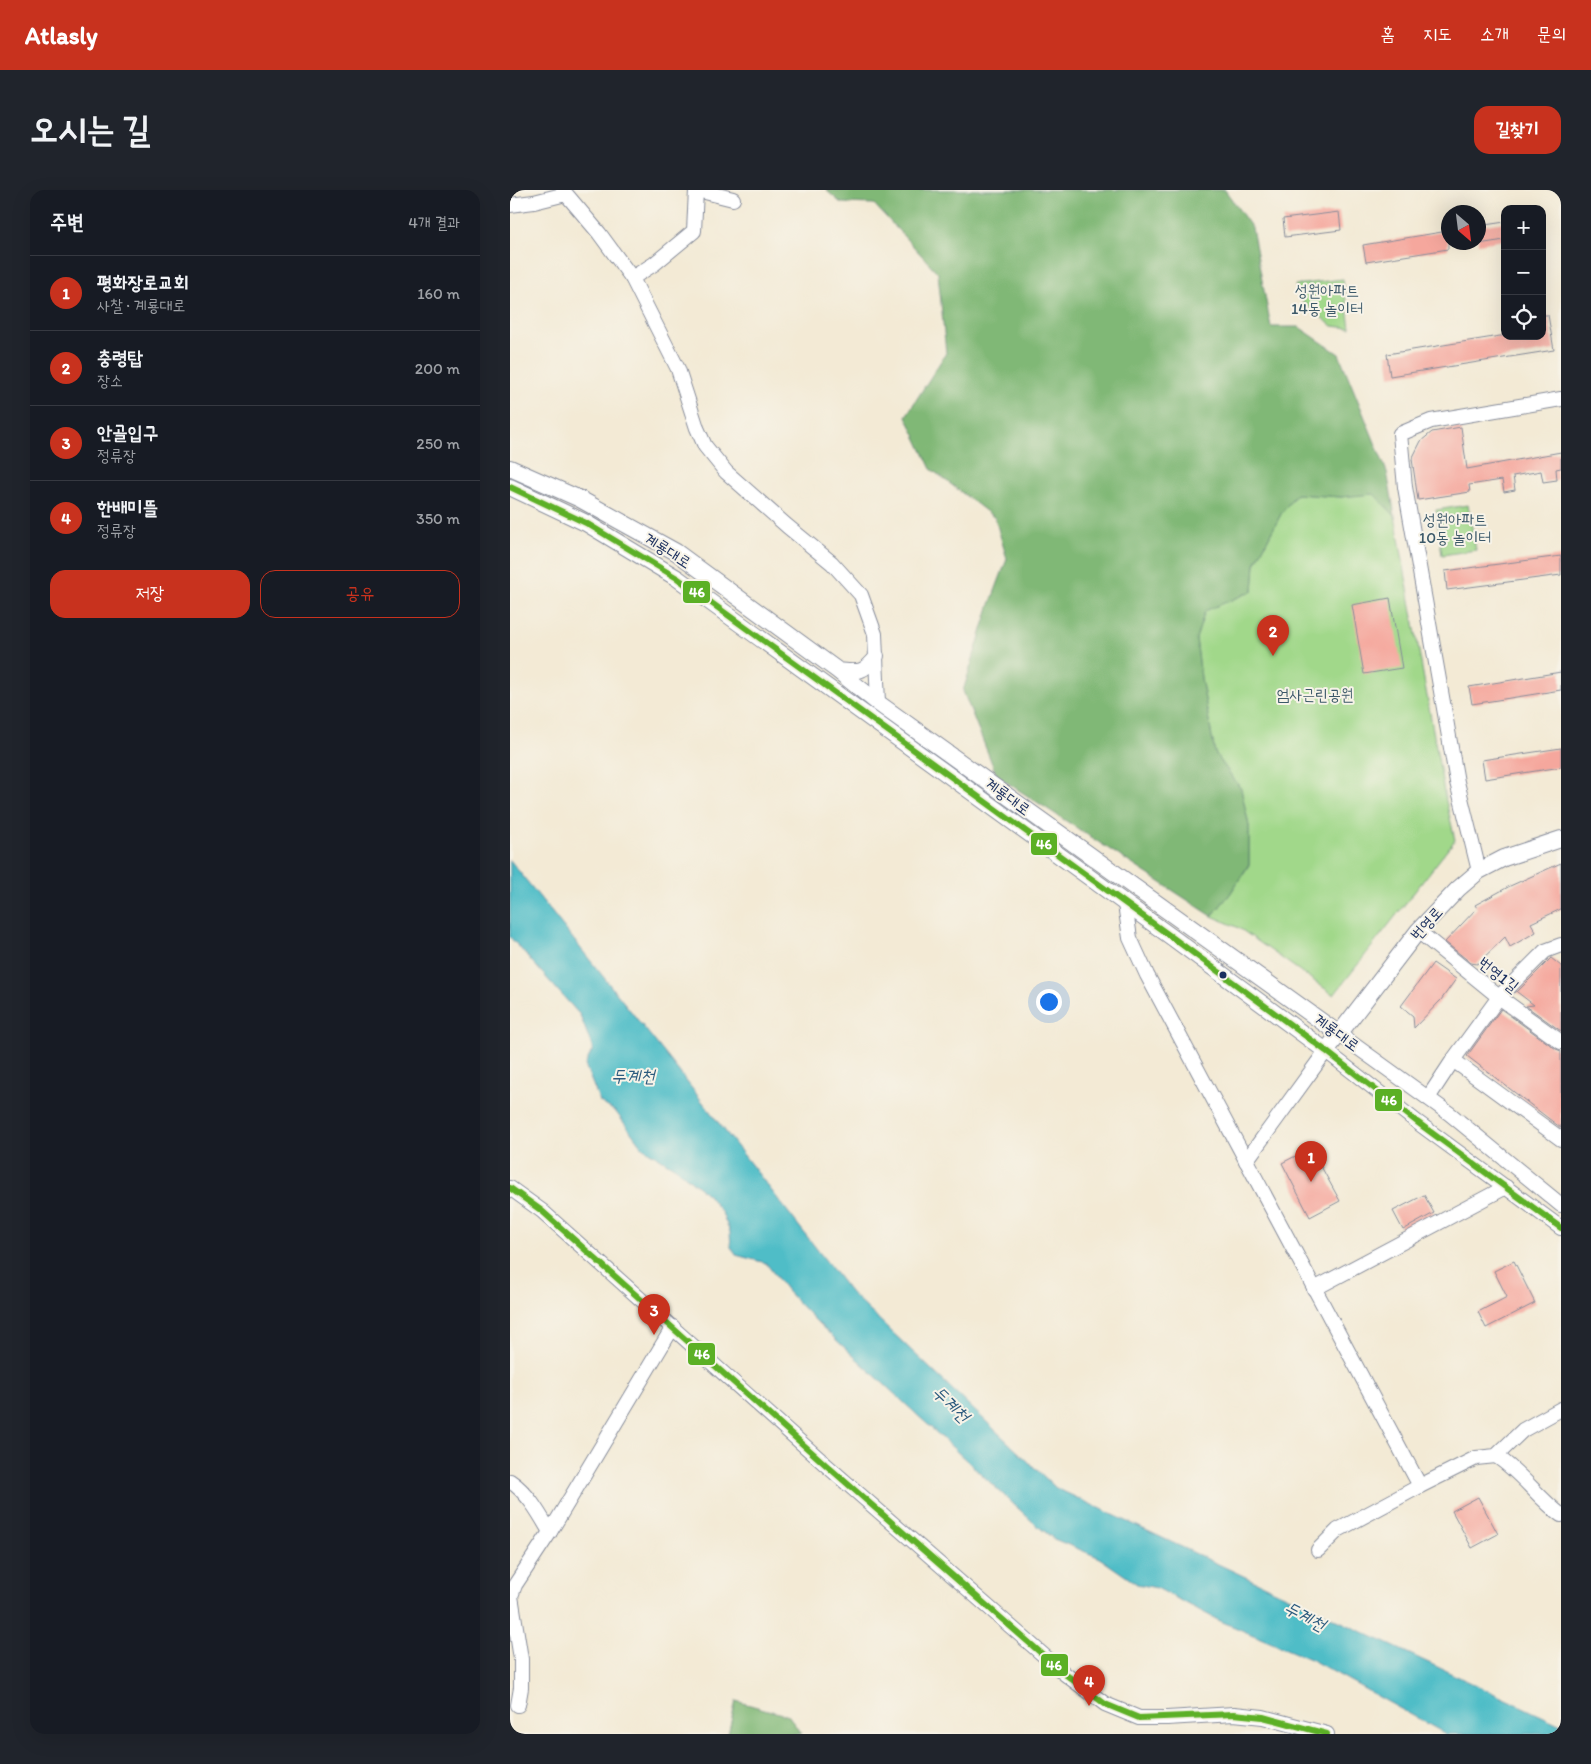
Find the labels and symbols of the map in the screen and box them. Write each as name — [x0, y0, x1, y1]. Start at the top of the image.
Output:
north arrow — [1441, 205, 1486, 250]
park label: 성원아파트 14동 놀이터 — [1291, 281, 1363, 318]
park label: 성원아파트 10동 놀이터 — [1419, 510, 1491, 547]
street label: 계룡대로 — [641, 529, 695, 572]
line badge: 46 — [682, 580, 711, 604]
text: 46 — [689, 584, 705, 601]
pin: 2 — [1257, 615, 1289, 656]
park label: 엄사근린공원 — [1276, 685, 1354, 704]
street label: 계룡대로 — [981, 774, 1034, 819]
line badge: 46 — [1030, 832, 1058, 856]
text: 46 — [1036, 836, 1052, 853]
street label: 번영로 — [1406, 903, 1446, 944]
street label: 번영1길 — [1475, 953, 1523, 996]
unlabelled marker — [1218, 970, 1228, 980]
your location — [1036, 989, 1062, 1015]
street label: 계룡대로 — [1310, 1010, 1363, 1055]
water label: 두계천 — [611, 1065, 656, 1087]
line badge: 46 — [1374, 1088, 1403, 1112]
text: 46 — [1381, 1092, 1397, 1109]
pin: 1 — [1295, 1141, 1327, 1182]
pin: 3 — [638, 1294, 670, 1335]
line badge: 46 — [687, 1342, 716, 1366]
text: 46 — [694, 1346, 710, 1363]
water label: 두계천 — [928, 1381, 975, 1428]
water label: 두계천 — [1281, 1596, 1331, 1636]
line badge: 46 — [1040, 1653, 1069, 1677]
text: 46 — [1046, 1657, 1062, 1674]
pin: 4 — [1073, 1665, 1105, 1706]

